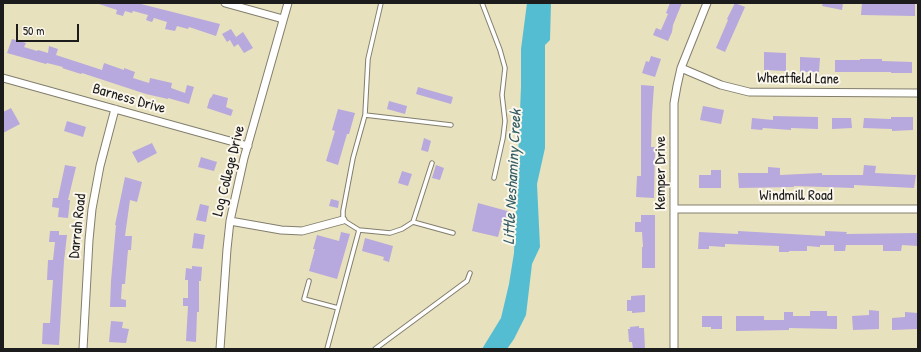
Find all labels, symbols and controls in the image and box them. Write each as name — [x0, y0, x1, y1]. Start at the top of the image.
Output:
scale bar — [18, 16, 81, 42]
text: 50 m — [23, 22, 44, 39]
street label: Wheatfield Lane — [757, 69, 839, 89]
street label: Barness Drive — [90, 80, 168, 118]
water label: Little Neshaminy Creek — [500, 109, 526, 245]
street label: Log College Drive — [209, 124, 249, 218]
street label: Kemper Drive — [652, 136, 670, 210]
street label: Windmill Road — [759, 187, 833, 205]
street label: Darrah Road — [66, 193, 90, 259]

